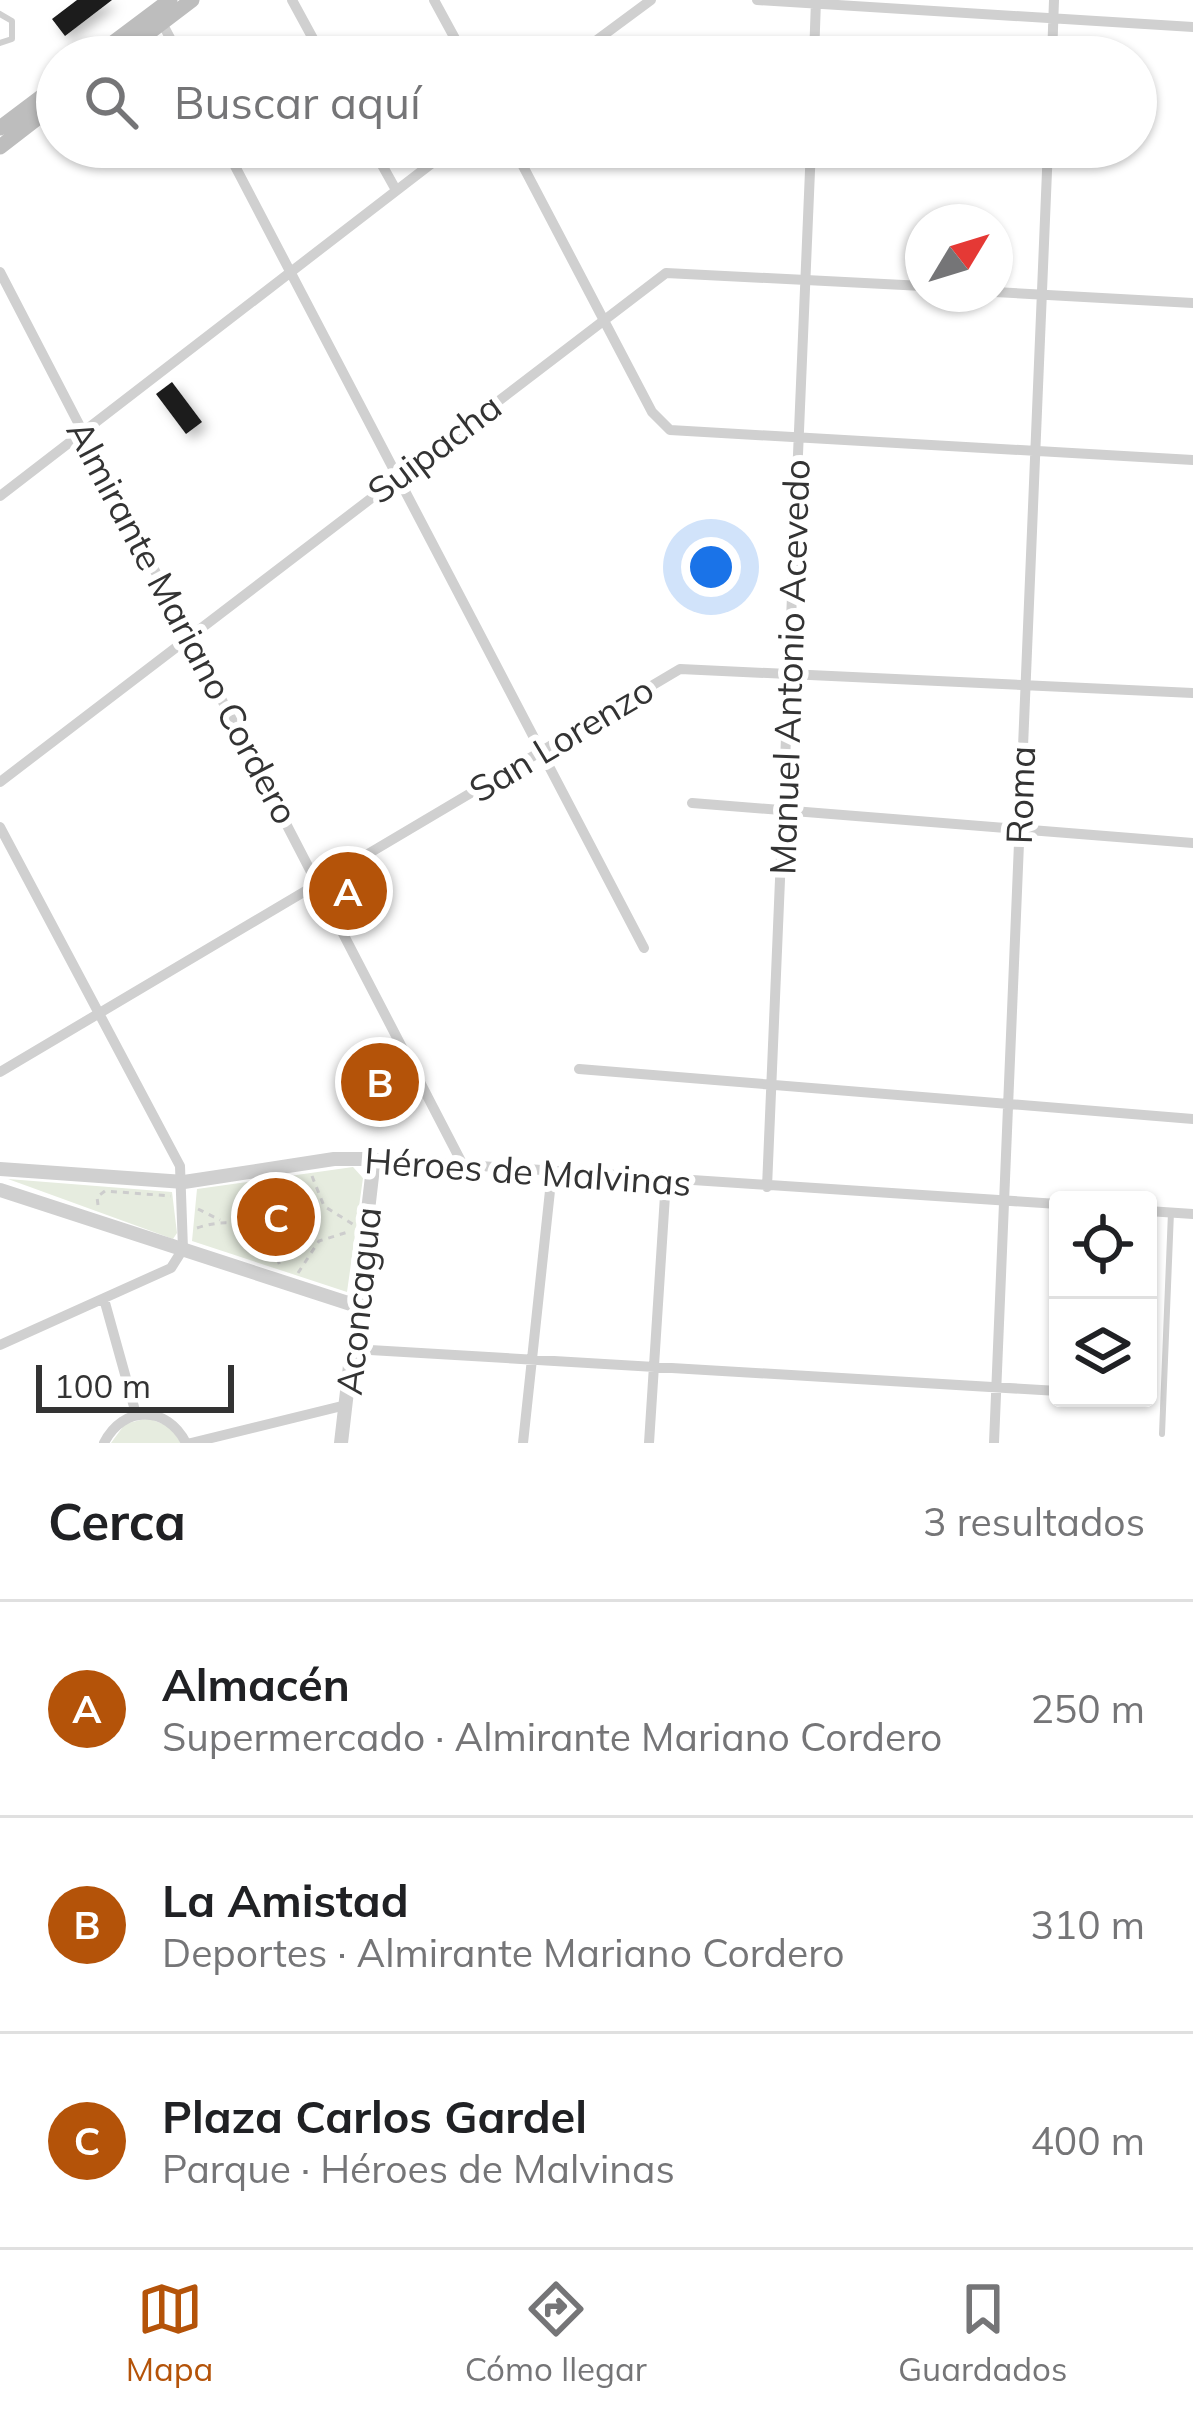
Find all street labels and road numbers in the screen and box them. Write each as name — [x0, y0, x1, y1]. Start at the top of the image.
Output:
street label: Suipacha — [358, 383, 510, 513]
street label: Almirante Mariano Cordero — [57, 413, 309, 831]
street label: Manuel Antonio Acevedo — [759, 458, 819, 876]
street label: San Lorenzo — [461, 666, 661, 812]
street label: Roma — [996, 745, 1044, 845]
street label: Héroes de Malvinas — [363, 1137, 693, 1205]
street label: Aconcagua — [326, 1205, 390, 1397]

